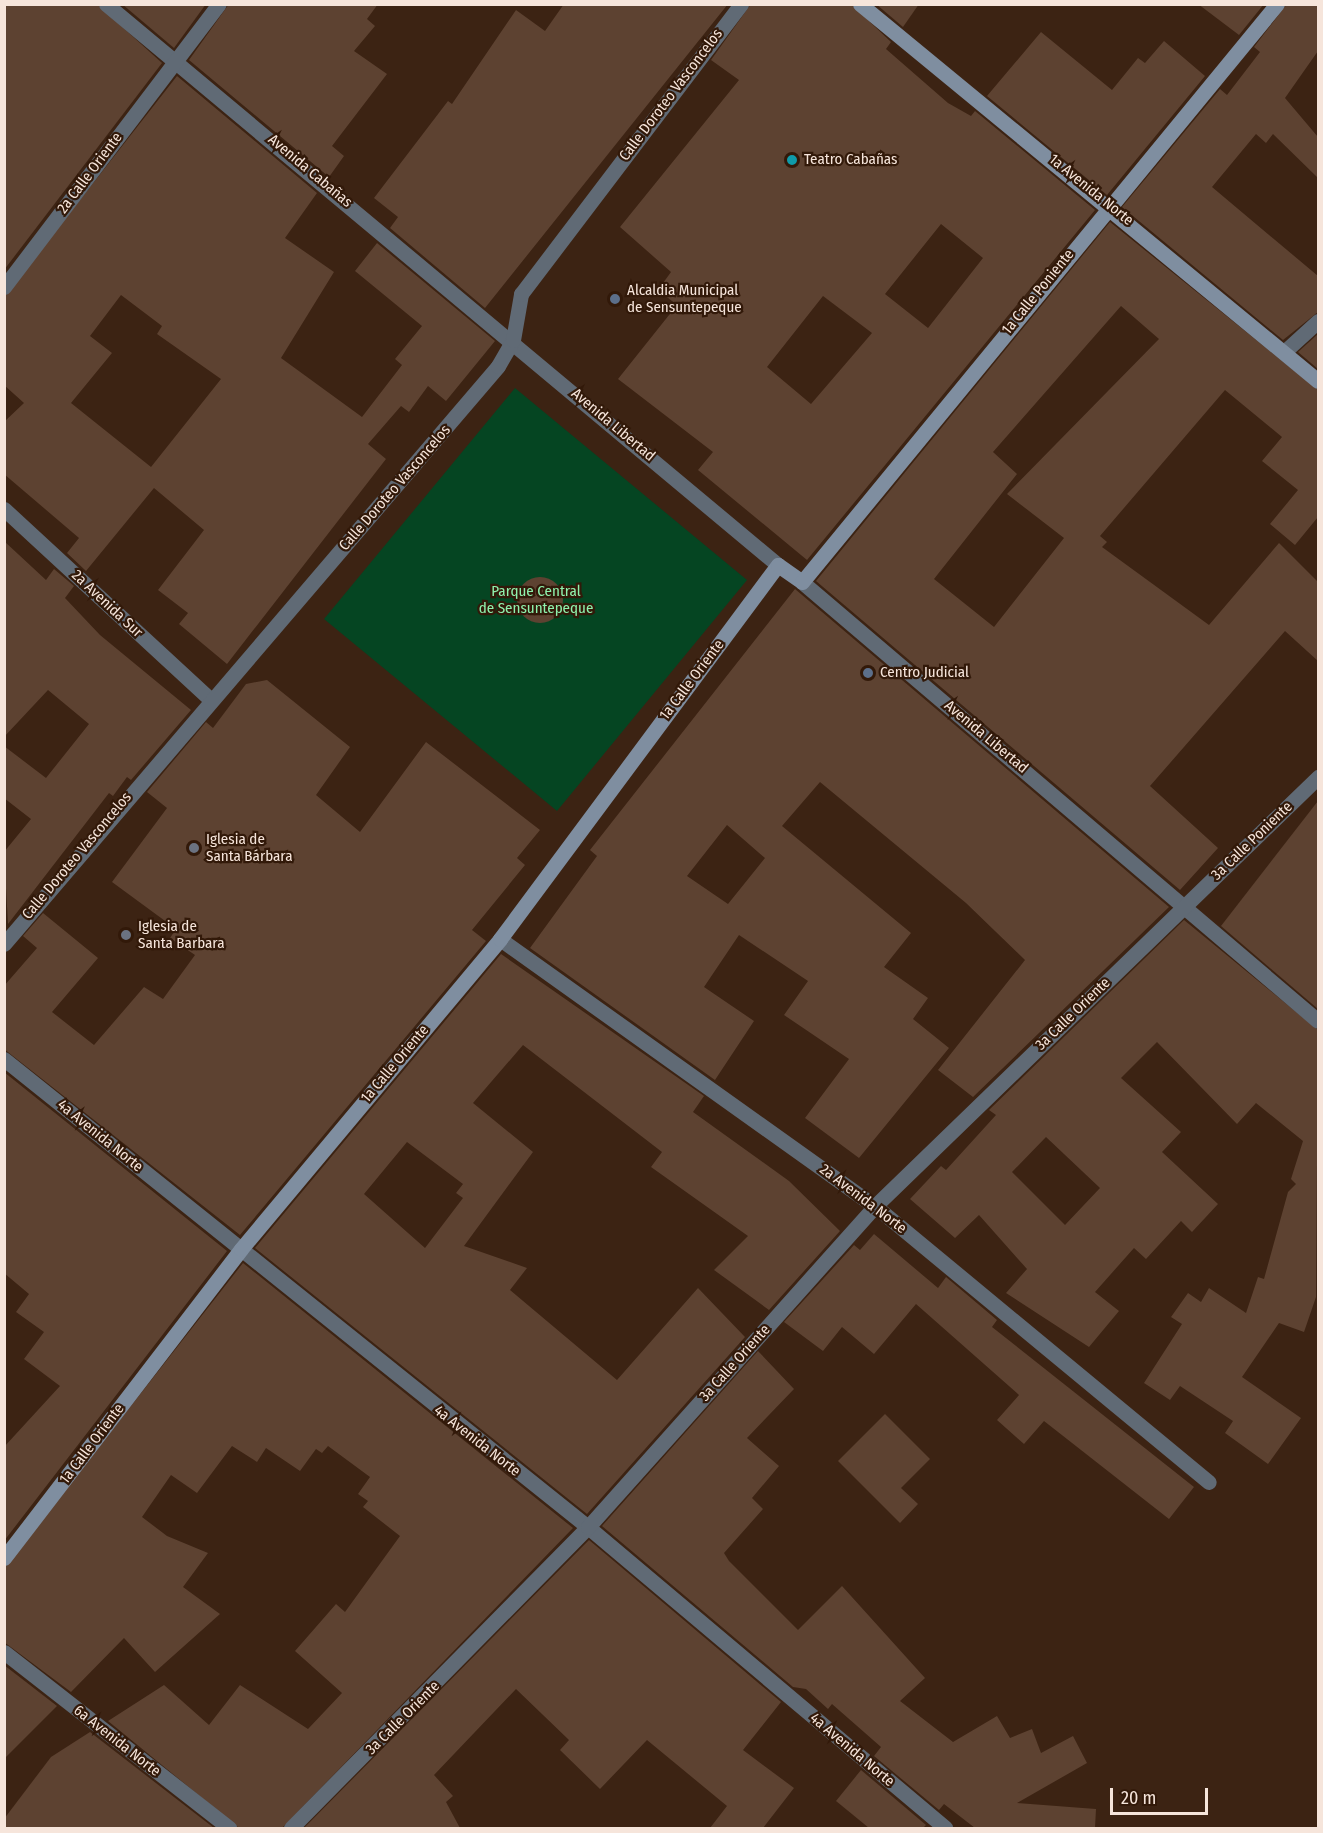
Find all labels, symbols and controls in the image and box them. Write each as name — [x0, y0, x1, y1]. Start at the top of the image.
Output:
street label: Calle Doroteo Vasconcelos — [615, 25, 727, 165]
street label: 2a Calle Oriente — [54, 129, 126, 217]
street label: Avenida Cabañas — [264, 131, 356, 211]
street label: 1a Avenida Norte — [1045, 150, 1137, 230]
place label: Teatro Cabañas — [804, 151, 897, 169]
marker: Teatro Cabañas — [785, 153, 799, 167]
street label: 1a Calle Poniente — [998, 246, 1078, 338]
place label: Alcaldia Municipal de Sensuntepeque — [627, 281, 742, 316]
marker: Alcaldia Municipal de Sensuntepeque — [608, 292, 622, 306]
street label: Avenida Libertad — [567, 385, 659, 465]
street label: Calle Doroteo Vasconcelos — [336, 421, 454, 555]
street label: 2a Avenida Sur — [68, 567, 146, 641]
park label: Parque Central de Sensuntepeque — [479, 582, 593, 617]
street label: 1a Calle Oriente — [656, 636, 728, 724]
place label: Centro Judicial — [880, 664, 969, 682]
marker: Centro Judicial — [861, 666, 875, 680]
street label: Avenida Libertad — [940, 697, 1032, 777]
street label: Calle Doroteo Vasconcelos — [18, 789, 136, 923]
street label: 3a Calle Poniente — [1208, 798, 1296, 884]
place label: Iglesia de Santa Bárbara — [206, 830, 292, 865]
marker: Iglesia de Santa Bárbara — [187, 841, 201, 855]
place label: Iglesia de Santa Barbara — [138, 917, 224, 952]
marker: Iglesia de Santa Barbara — [119, 928, 133, 942]
street label: 3a Calle Oriente — [1032, 974, 1114, 1054]
street label: 1a Calle Oriente — [357, 1021, 433, 1107]
street label: 4a Avenida Norte — [54, 1096, 146, 1176]
street label: 2a Avenida Norte — [816, 1160, 910, 1238]
street label: 3a Calle Oriente — [696, 1321, 774, 1405]
street label: 1a Calle Oriente — [56, 1400, 128, 1488]
street label: 4a Avenida Norte — [430, 1402, 524, 1480]
street label: 3a Calle Oriente — [362, 1677, 444, 1759]
street label: 6a Avenida Norte — [70, 1702, 164, 1780]
street label: 4a Avenida Norte — [806, 1709, 898, 1791]
scale bar — [1113, 1776, 1210, 1814]
text: 20 m — [1121, 1787, 1156, 1809]

